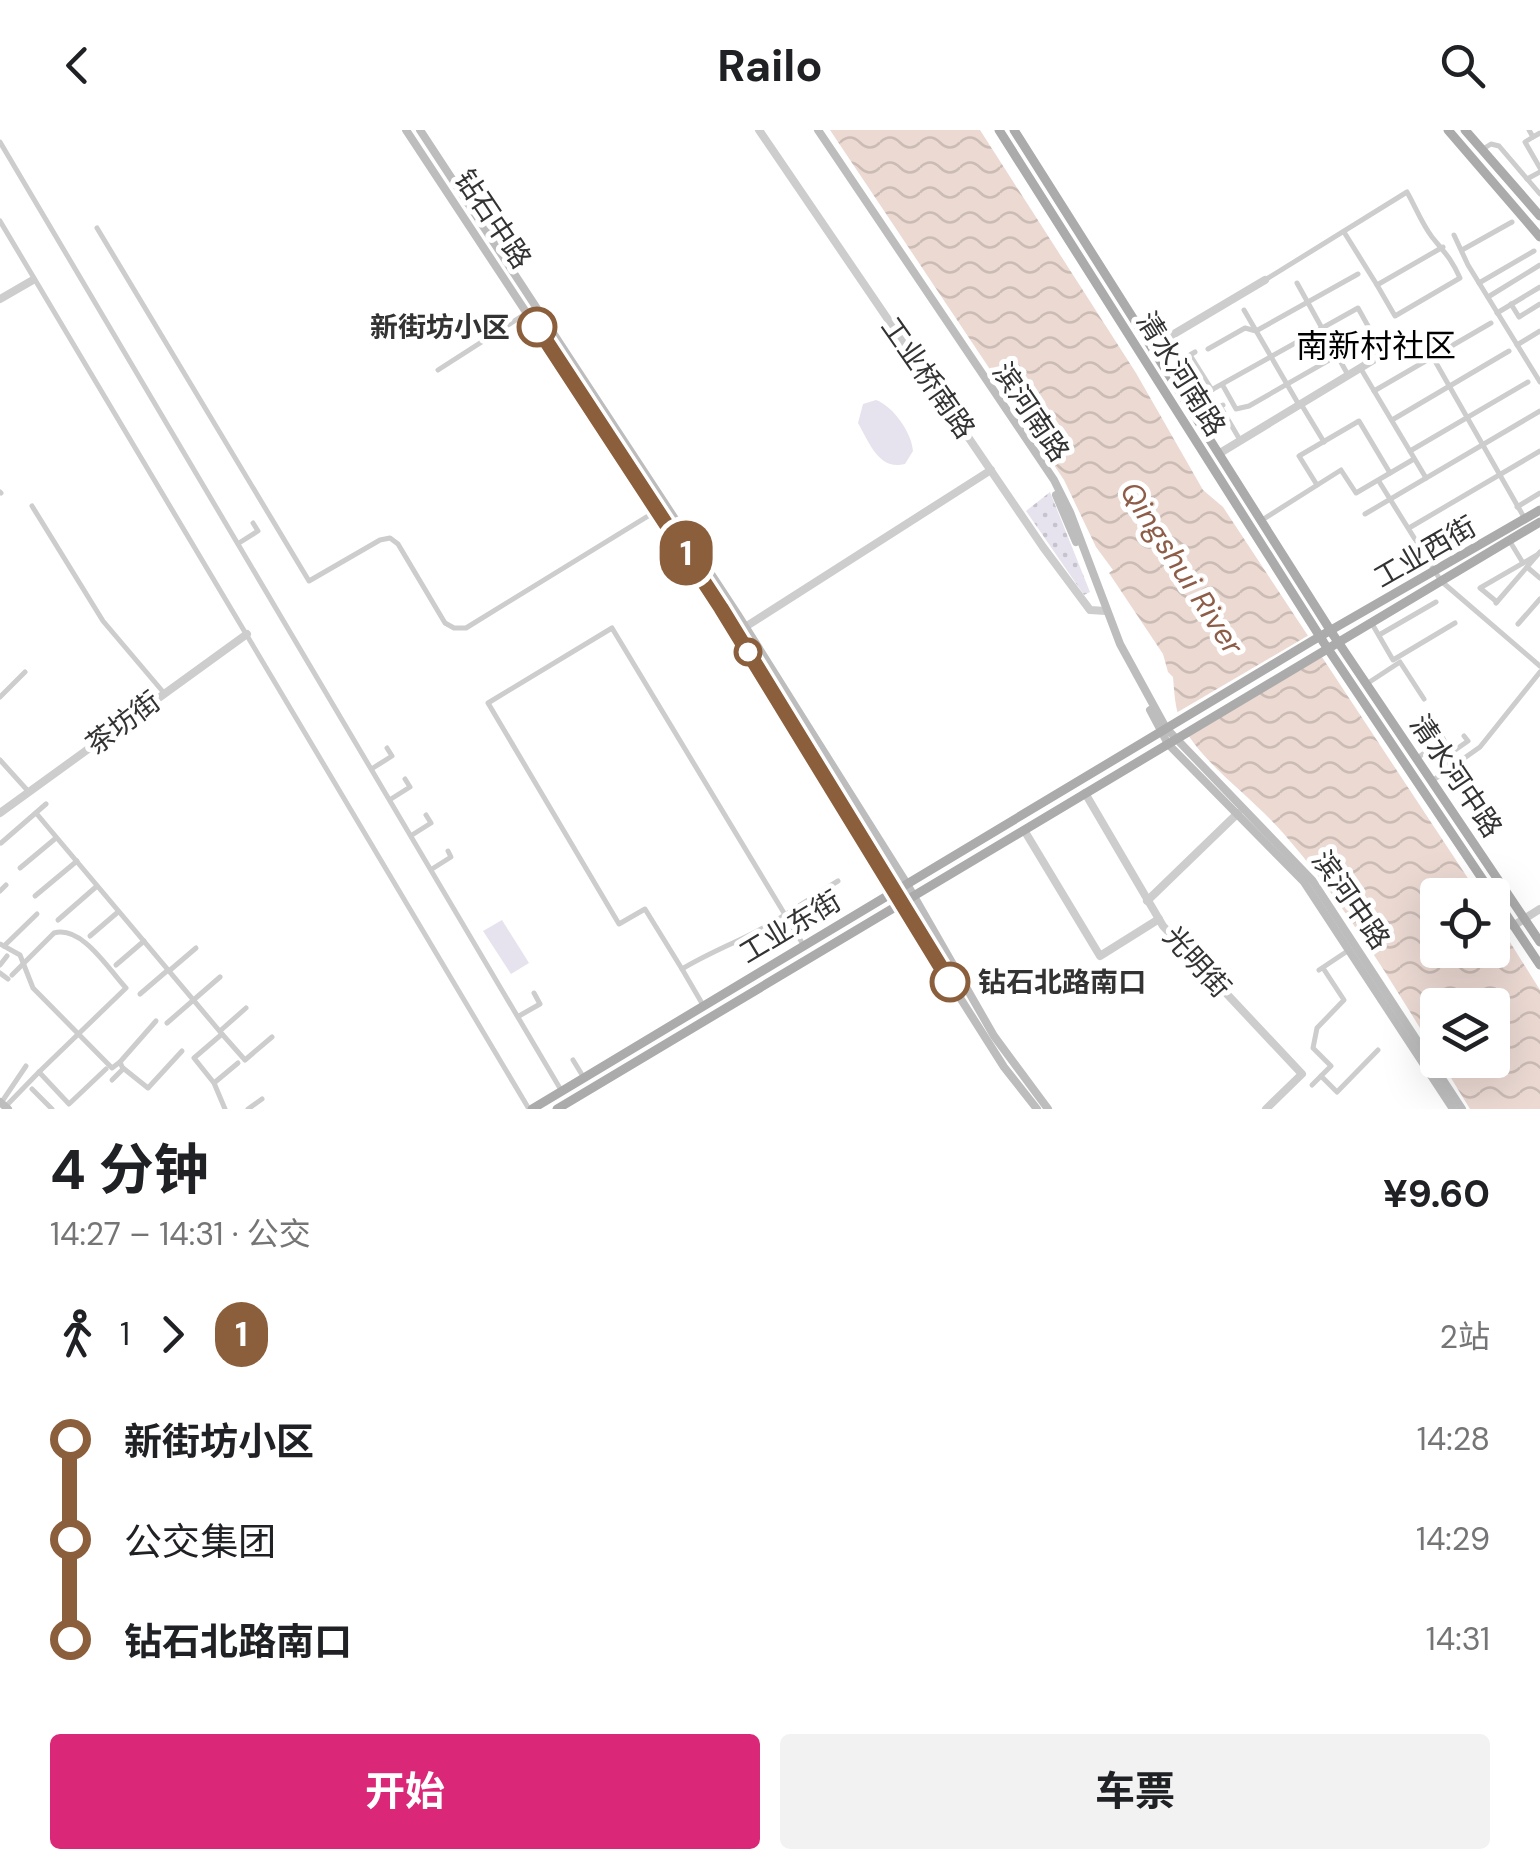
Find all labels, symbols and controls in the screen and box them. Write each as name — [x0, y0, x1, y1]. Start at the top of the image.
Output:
text: Railo — [717, 36, 823, 95]
icon: back — [50, 38, 105, 93]
icon: search — [1435, 38, 1490, 93]
street label: 钻石中路 — [446, 162, 540, 276]
street label: 清水河南路 — [1128, 305, 1234, 443]
marker: 新街坊小区 — [518, 308, 556, 346]
place label: 新街坊小区 — [370, 309, 510, 346]
street label: 工业桥南路 — [873, 310, 983, 446]
district label: 南新村社区 — [1296, 325, 1456, 367]
street label: 滨河南路 — [984, 355, 1078, 469]
water label: Qingshui River — [1111, 474, 1253, 663]
street label: 工业西街 — [1367, 508, 1483, 596]
line badge: 1 — [654, 520, 718, 586]
text: 1 — [680, 530, 692, 576]
unlabelled marker — [735, 639, 761, 665]
street label: 茶坊街 — [78, 683, 168, 763]
street label: 清水河中路 — [1402, 708, 1510, 844]
street label: 滨河中路 — [1304, 844, 1398, 956]
map controls — [1420, 878, 1510, 1078]
button: locate — [1420, 878, 1510, 968]
street label: 工业东街 — [732, 882, 848, 972]
street label: 光明街 — [1155, 918, 1239, 1006]
marker: 钻石北路南口 — [931, 963, 969, 1001]
place label: 钻石北路南口 — [978, 964, 1146, 1001]
button: layers — [1420, 988, 1510, 1078]
text: 4 分钟 — [50, 1134, 209, 1206]
text: ¥9.60 — [1383, 1169, 1490, 1219]
text: 14:27 – 14:31 · 公交 — [50, 1213, 311, 1255]
icon: walk — [50, 1307, 105, 1362]
icon: forward — [145, 1307, 200, 1362]
text: 1 — [235, 1311, 248, 1357]
text: 1 — [120, 1313, 130, 1355]
text: 2站 — [1440, 1316, 1490, 1358]
text: 新街坊小区 — [124, 1417, 314, 1467]
text: 14:28 — [1417, 1418, 1490, 1460]
text: 公交集团 — [124, 1517, 276, 1567]
text: 14:29 — [1416, 1518, 1490, 1560]
text: 钻石北路南口 — [124, 1617, 352, 1667]
text: 14:31 — [1426, 1618, 1490, 1660]
button: 开始 — [50, 1734, 760, 1849]
button: 车票 — [780, 1734, 1490, 1849]

